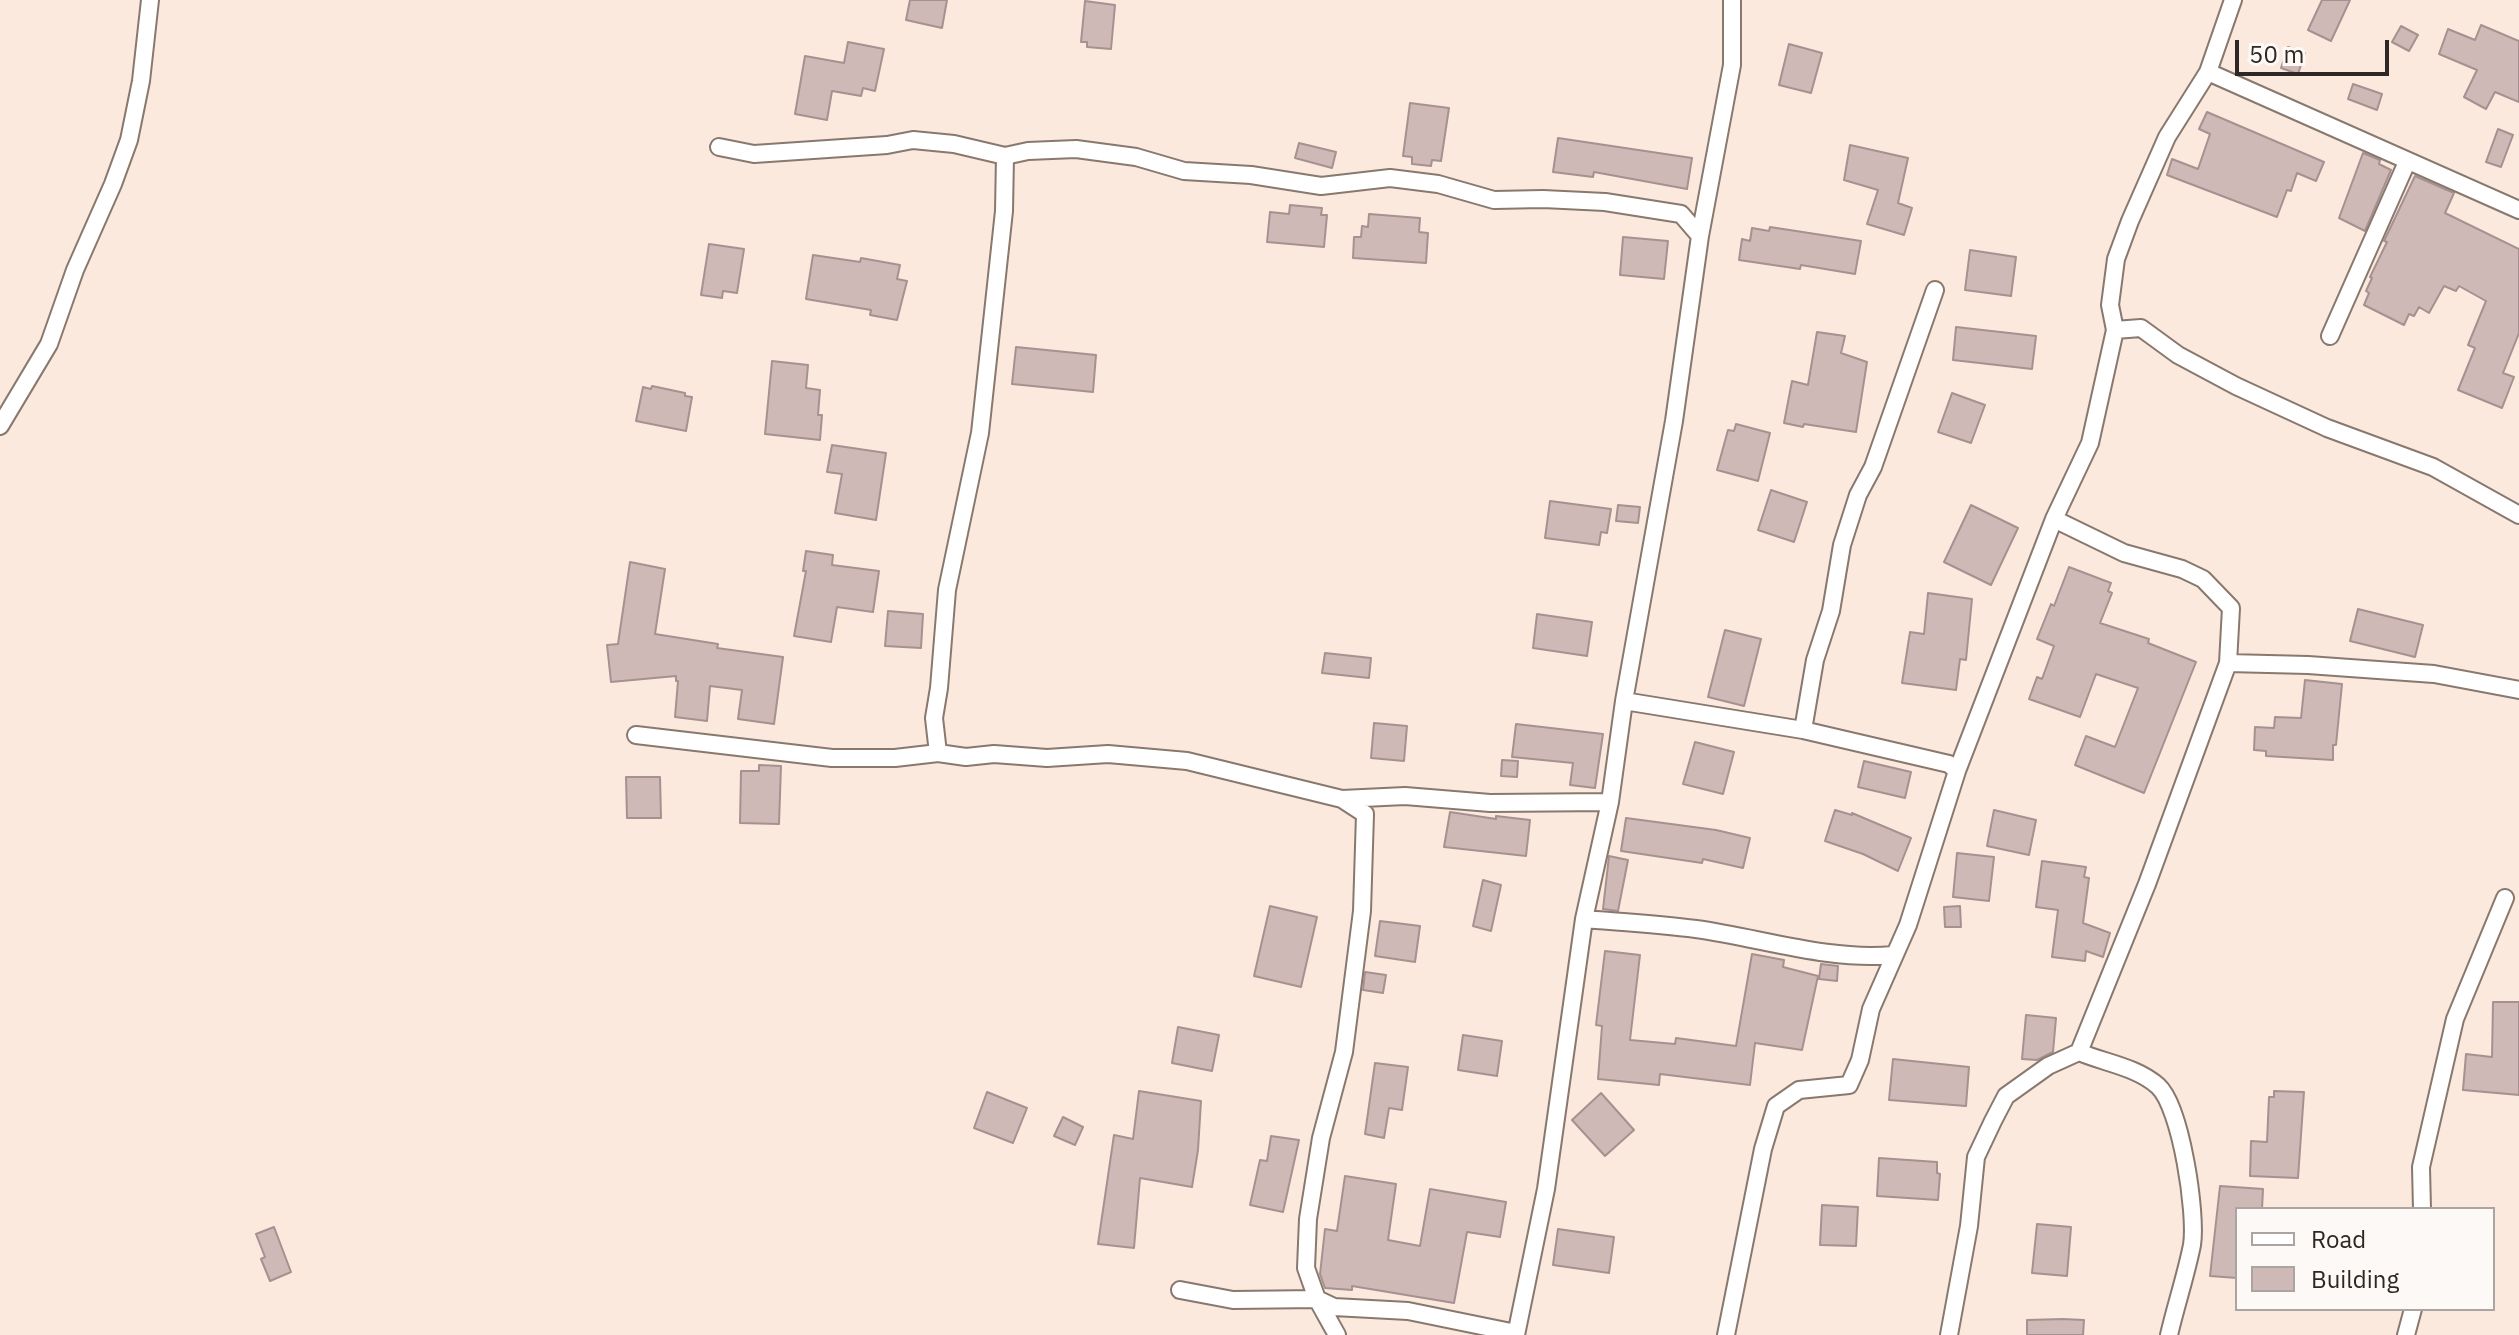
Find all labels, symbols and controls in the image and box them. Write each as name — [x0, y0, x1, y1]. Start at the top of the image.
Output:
scale bar — [2239, 24, 2393, 74]
text: 50 m — [2249, 38, 2304, 70]
legend — [2235, 1207, 2495, 1311]
text: Road — [2311, 1223, 2366, 1255]
text: Building — [2311, 1263, 2399, 1295]

